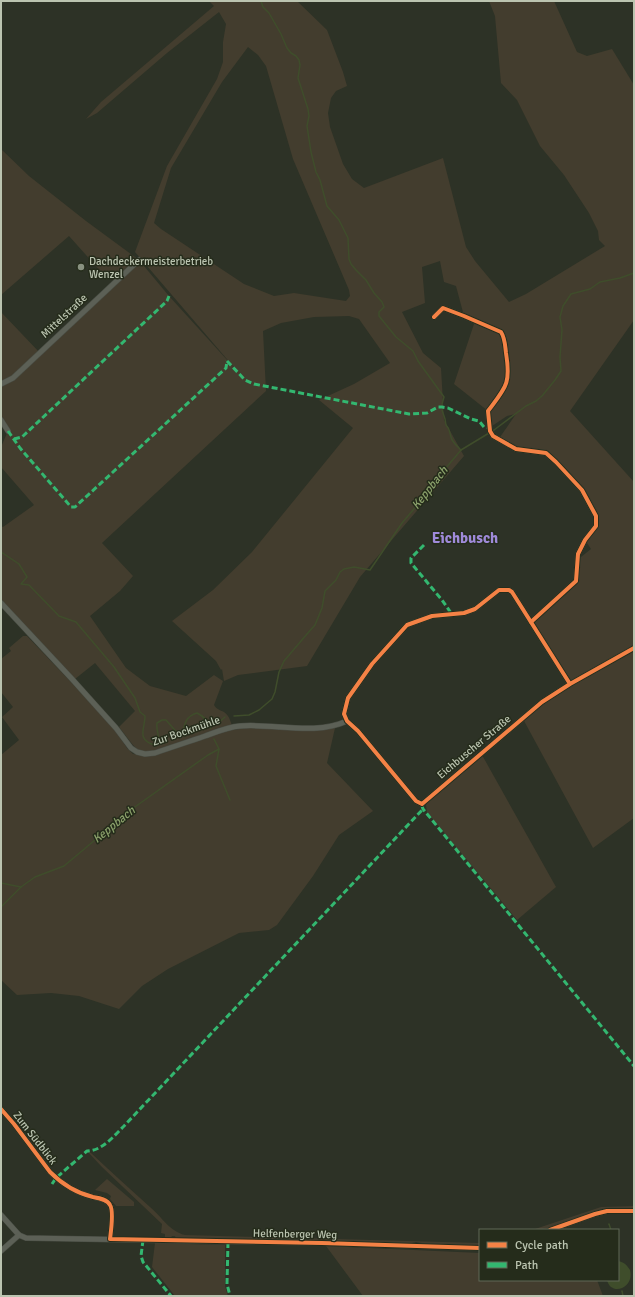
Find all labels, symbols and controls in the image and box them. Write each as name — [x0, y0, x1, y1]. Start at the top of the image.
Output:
place label: Dachdeckermeisterbetrieb Wenzel — [89, 255, 213, 281]
marker: Dachdeckermeisterbetrieb Wenzel — [76, 262, 86, 272]
street label: Mittelstraße — [38, 291, 90, 341]
water label: Keppbach — [409, 463, 452, 512]
district label: Eichbusch — [432, 529, 498, 547]
street label: Eichbuscher Straße — [435, 712, 513, 782]
street label: Zur Bockmühle — [150, 713, 222, 749]
water label: Keppbach — [90, 803, 139, 847]
street label: Zum Südblick — [10, 1109, 60, 1167]
street label: Helfenberger Weg — [253, 1227, 338, 1241]
legend — [479, 1229, 619, 1281]
text: Cycle path — [515, 1238, 568, 1253]
text: Path — [515, 1258, 538, 1273]

